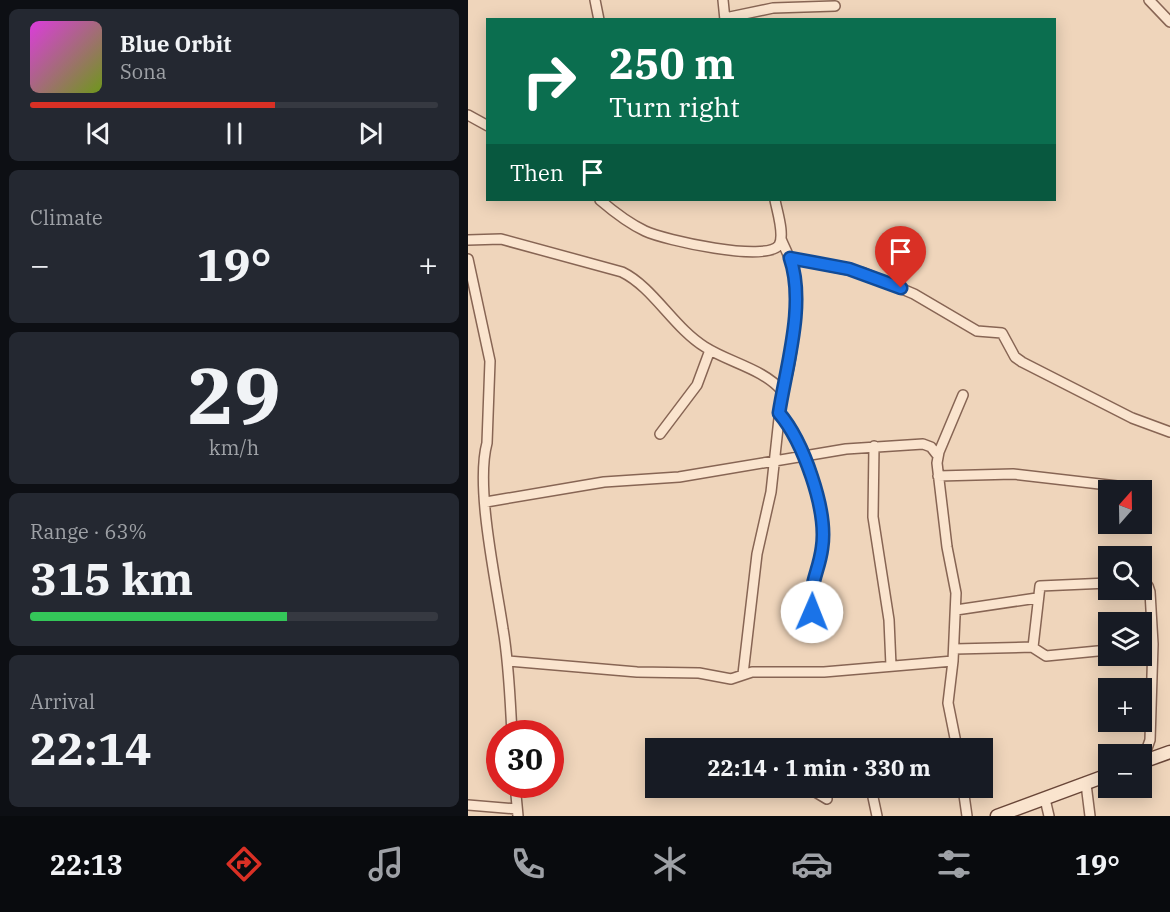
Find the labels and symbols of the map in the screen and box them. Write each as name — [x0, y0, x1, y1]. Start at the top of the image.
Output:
pin — [875, 226, 926, 288]
north arrow — [1098, 480, 1152, 534]
position arrow — [780, 580, 844, 644]
speed limit sign: 30 — [486, 720, 564, 798]

